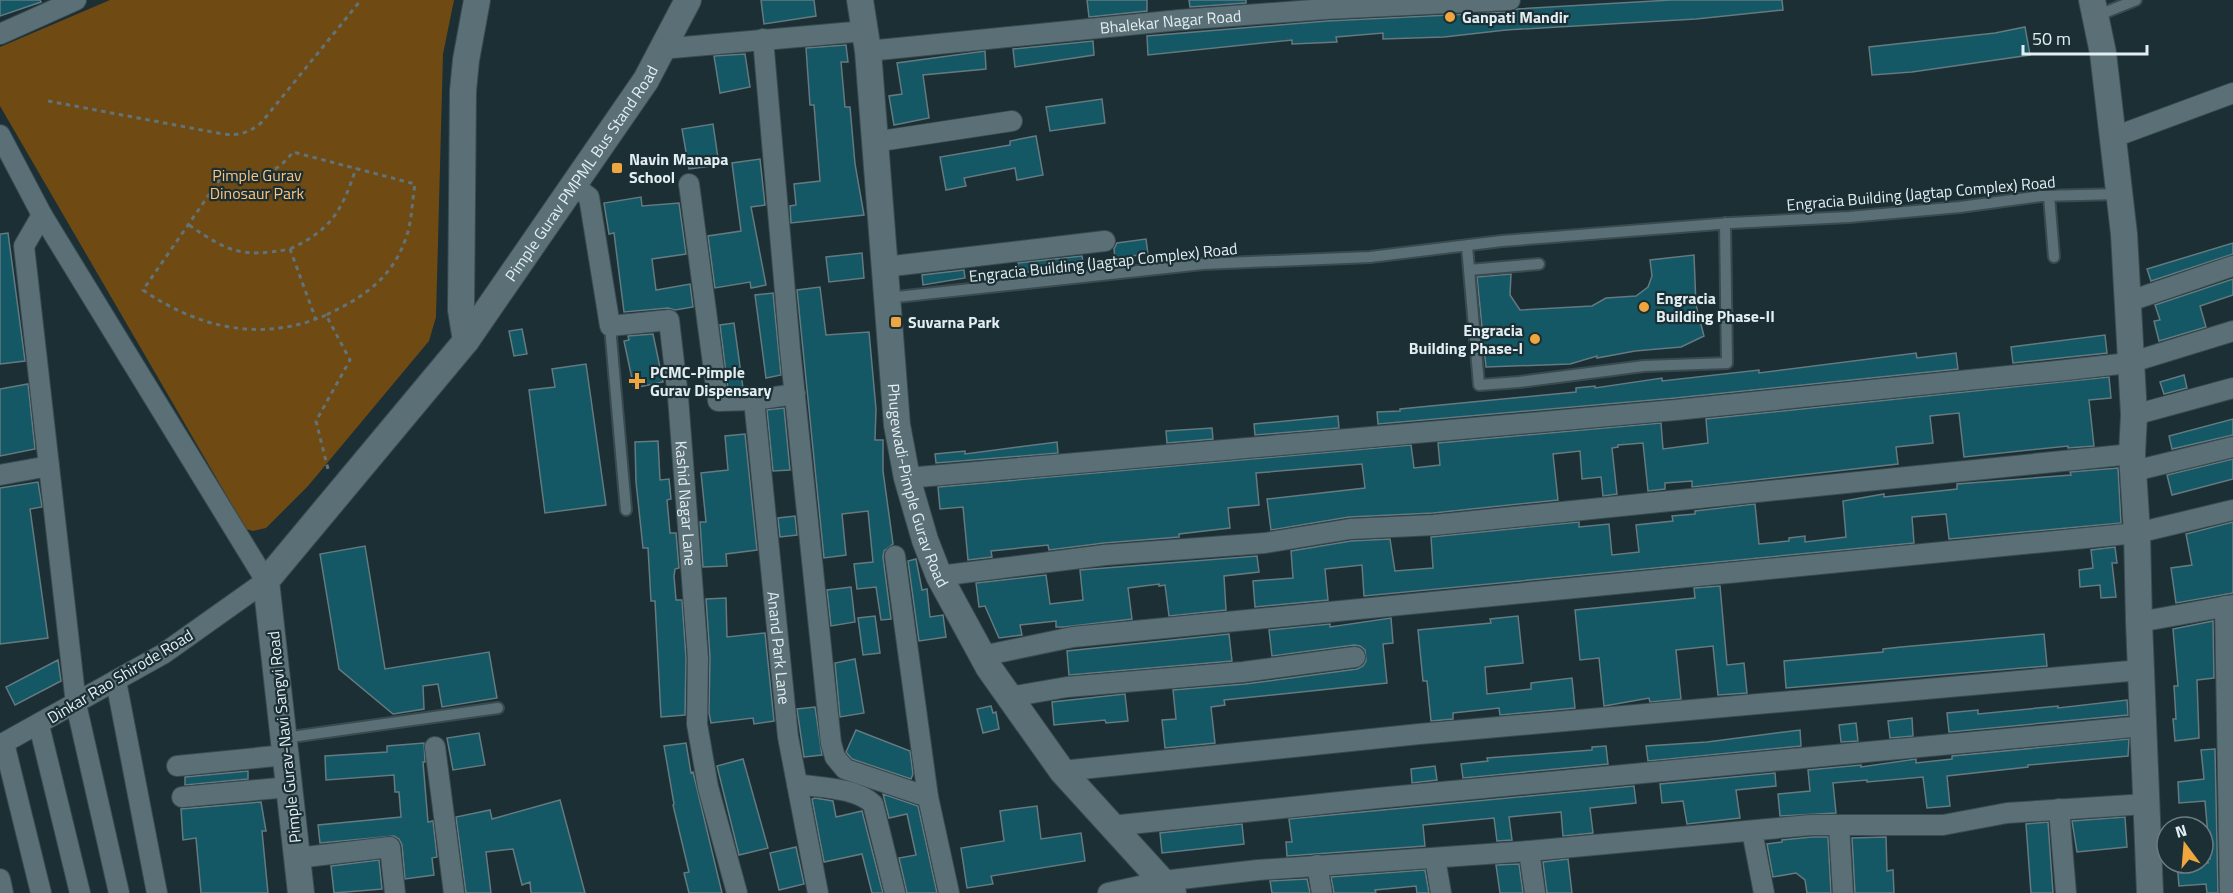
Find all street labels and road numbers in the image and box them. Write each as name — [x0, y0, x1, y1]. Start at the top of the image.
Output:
street label: Bhalekar Nagar Road — [1099, 3, 1242, 40]
street label: Pimple Gurav PMPML Bus Stand Road — [499, 61, 664, 286]
street label: Engracia Building (Jagtap Complex) Road — [1786, 169, 2056, 217]
street label: Engracia Building (Jagtap Complex) Road — [968, 236, 1238, 288]
street label: Phugewadi-Pimple Gurav Road — [882, 382, 955, 591]
street label: Kashid Nagar Lane — [669, 440, 703, 567]
street label: Anand Park Lane — [761, 590, 797, 705]
street label: Dinkar Rao Shirode Road — [43, 623, 197, 729]
street label: Pimple Gurav-Navi Sangvi Road — [261, 630, 307, 844]

